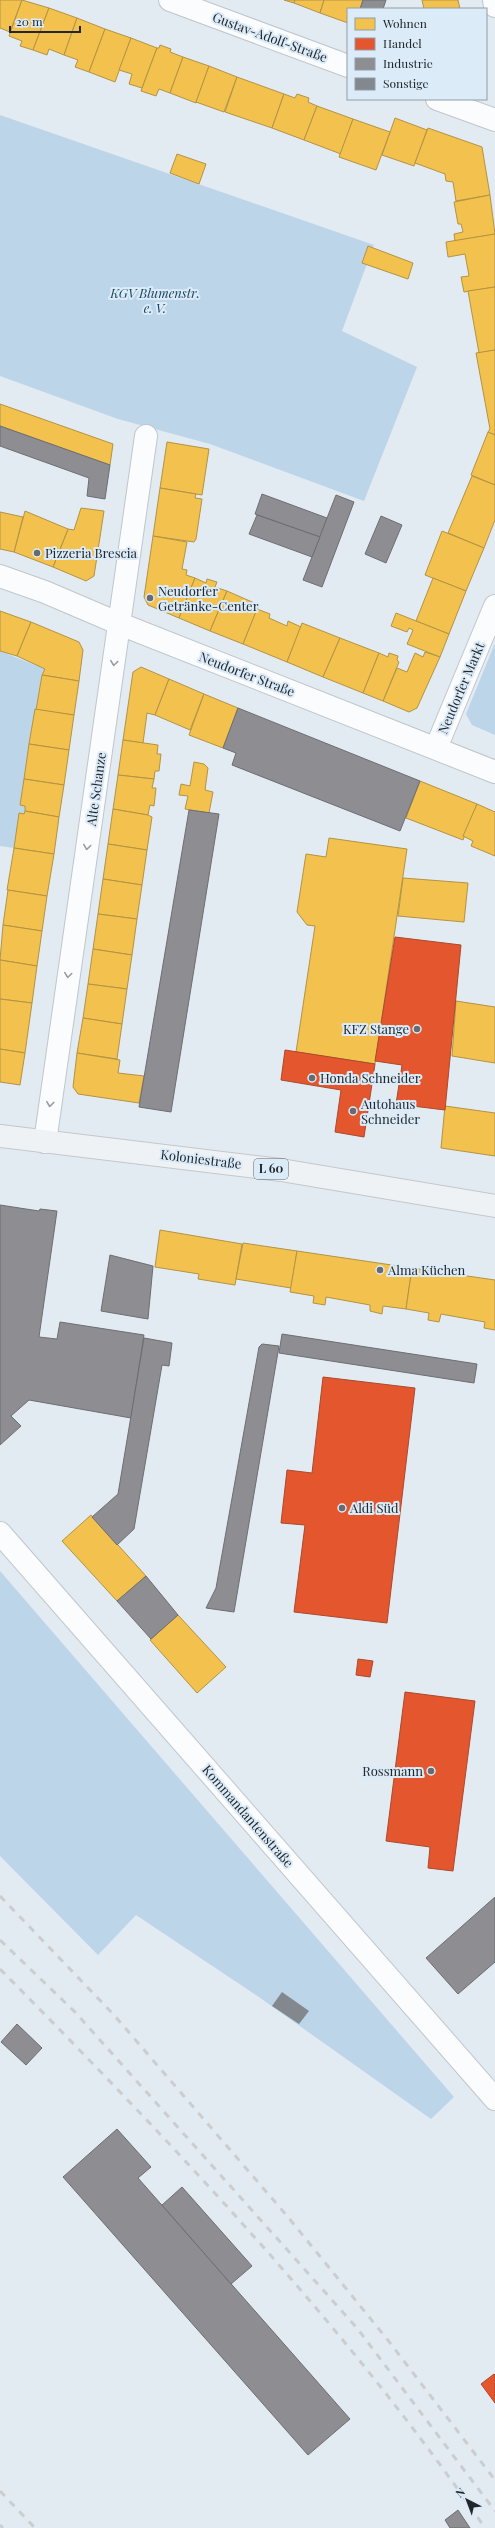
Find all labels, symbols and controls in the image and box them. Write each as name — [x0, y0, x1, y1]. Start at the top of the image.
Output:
scale bar — [10, 8, 80, 34]
street label: Gustav-Adolf-Straße — [210, 8, 330, 65]
legend — [347, 8, 487, 100]
text: 20 m — [16, 13, 43, 29]
text: Wohnen — [382, 15, 427, 31]
text: Handel — [383, 35, 422, 51]
text: Industrie — [383, 55, 433, 71]
text: Sonstige — [383, 75, 429, 91]
park label: KGV Blumenstr. e. V. — [109, 284, 200, 316]
place label: Pizzeria Brescia — [45, 544, 138, 561]
marker: Pizzeria Brescia — [32, 548, 42, 558]
place label: Neudorfer Getränke-Center — [158, 582, 259, 614]
marker: Neudorfer Getränke-Center — [145, 593, 155, 603]
street label: Neudorfer Markt — [434, 639, 488, 736]
street label: Neudorfer Straße — [197, 648, 298, 700]
one-way arrow — [110, 660, 119, 666]
street label: Alte Schanze — [82, 751, 109, 828]
one-way arrow — [83, 844, 92, 850]
one-way arrow — [64, 972, 73, 978]
place label: KFZ Stange — [343, 1020, 409, 1037]
marker: KFZ Stange — [412, 1024, 422, 1034]
place label: Honda Schneider — [320, 1069, 421, 1086]
marker: Honda Schneider — [307, 1073, 317, 1083]
place label: Autohaus Schneider — [360, 1095, 420, 1127]
one-way arrow — [46, 1101, 55, 1107]
marker: Autohaus Schneider — [348, 1106, 358, 1116]
street label: Koloniestraße — [160, 1145, 243, 1172]
road number: L 60 — [254, 1159, 288, 1179]
place label: Alma Küchen — [387, 1261, 466, 1278]
marker: Alma Küchen — [375, 1265, 385, 1275]
place label: Aldi Süd — [349, 1499, 399, 1516]
marker: Aldi Süd — [337, 1503, 347, 1513]
street label: Kommandantenstraße — [199, 1761, 298, 1871]
place label: Rossmann — [362, 1762, 423, 1779]
marker: Rossmann — [426, 1766, 436, 1776]
north arrow — [447, 2480, 487, 2520]
text: N — [452, 2484, 468, 2500]

